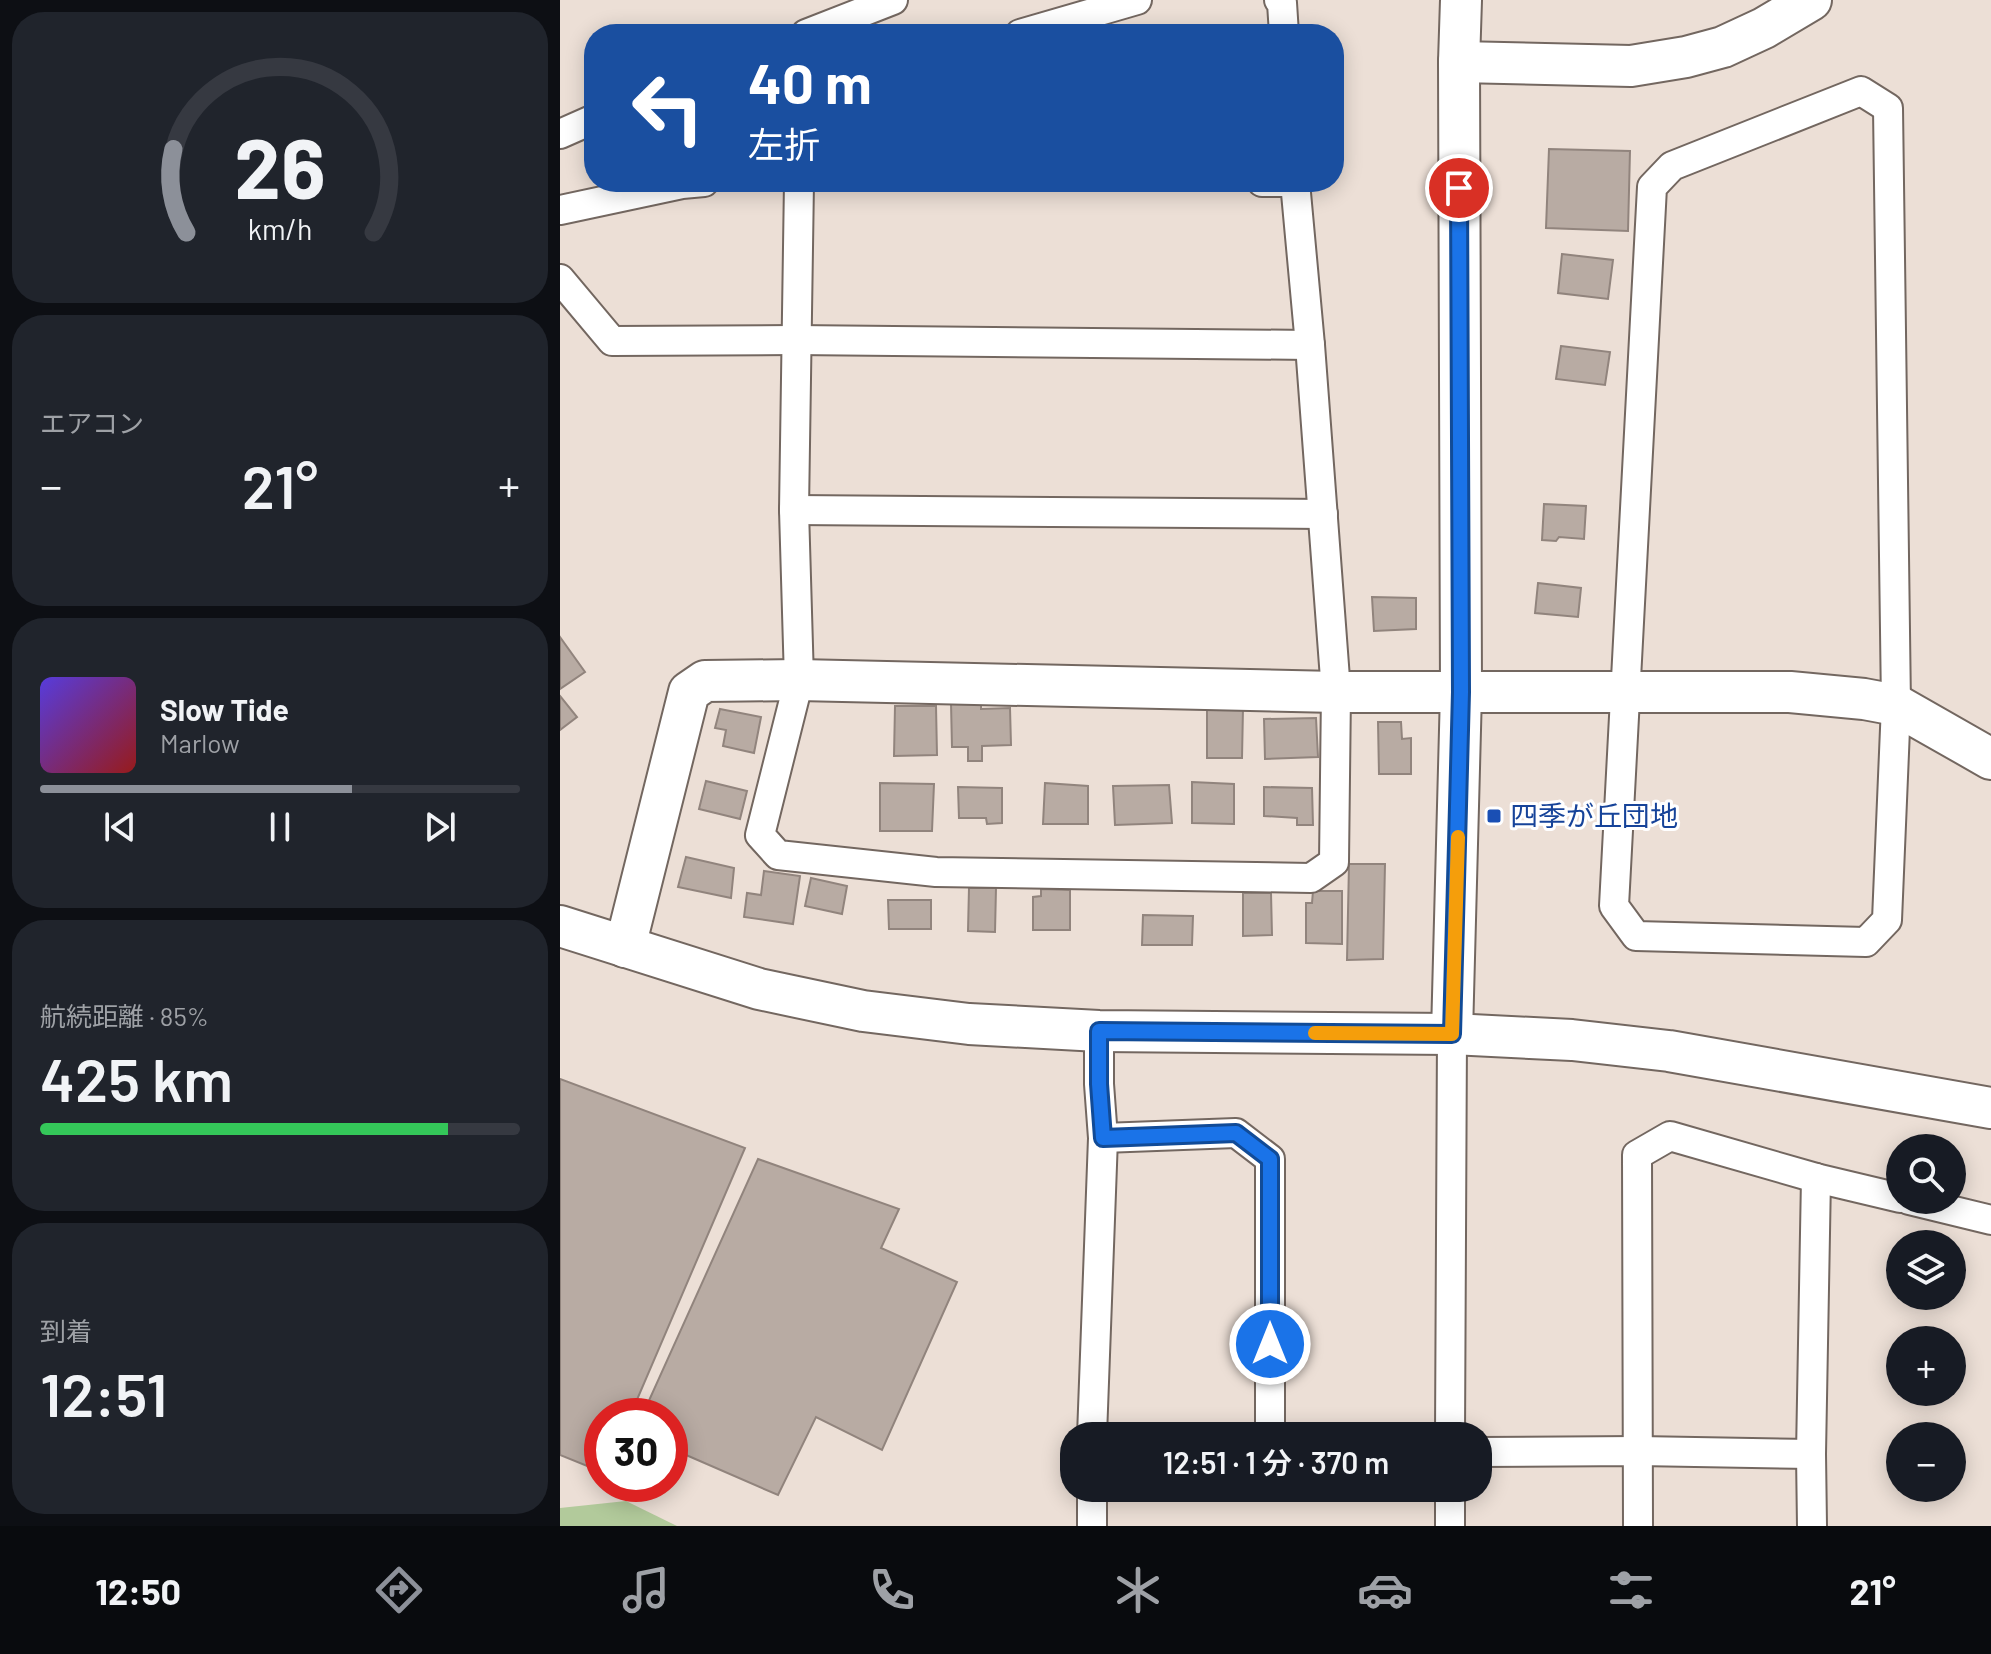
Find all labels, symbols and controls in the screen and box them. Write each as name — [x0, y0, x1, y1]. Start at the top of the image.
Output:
text: 40 m — [748, 48, 872, 115]
icon: left — [616, 56, 720, 160]
text: 26 — [234, 116, 326, 216]
text: 左折 — [748, 122, 820, 165]
pin — [1425, 154, 1493, 222]
icon: arrive — [1437, 166, 1481, 210]
text: km/h — [248, 212, 312, 247]
text: エアコン — [40, 407, 144, 438]
text: 21° — [242, 449, 318, 521]
text: − — [40, 458, 62, 511]
text: + — [498, 458, 520, 511]
text: Slow Tide — [160, 691, 289, 727]
text: Marlow — [160, 727, 240, 758]
place label: 四季が丘団地 — [1510, 798, 1678, 832]
icon: previous — [98, 805, 142, 849]
icon: pause — [258, 805, 302, 849]
icon: next — [418, 805, 462, 849]
marker: 四季が丘団地 — [1485, 807, 1503, 825]
text: 航続距離 · 85% — [40, 1000, 209, 1031]
text: 425 km — [40, 1042, 233, 1114]
map controls — [1886, 1134, 1966, 1502]
button: search — [1886, 1134, 1966, 1214]
button: layers — [1886, 1230, 1966, 1310]
position arrow — [1228, 1302, 1312, 1386]
text: 到着 — [40, 1315, 92, 1346]
button: + — [1886, 1326, 1966, 1406]
text: 12:51 — [40, 1357, 168, 1429]
speed limit sign: 30 — [584, 1398, 688, 1502]
button: − — [1886, 1422, 1966, 1502]
text: 12:51 · 1 分 · 370 m — [1163, 1444, 1389, 1480]
icon: directions — [371, 1562, 427, 1618]
icon: music — [618, 1562, 674, 1618]
icon: phone — [864, 1562, 920, 1618]
icon: climate — [1110, 1562, 1166, 1618]
icon: car — [1357, 1562, 1413, 1618]
icon: filters — [1603, 1562, 1659, 1618]
text: 12:50 — [95, 1569, 181, 1612]
text: 21° — [1850, 1569, 1896, 1612]

